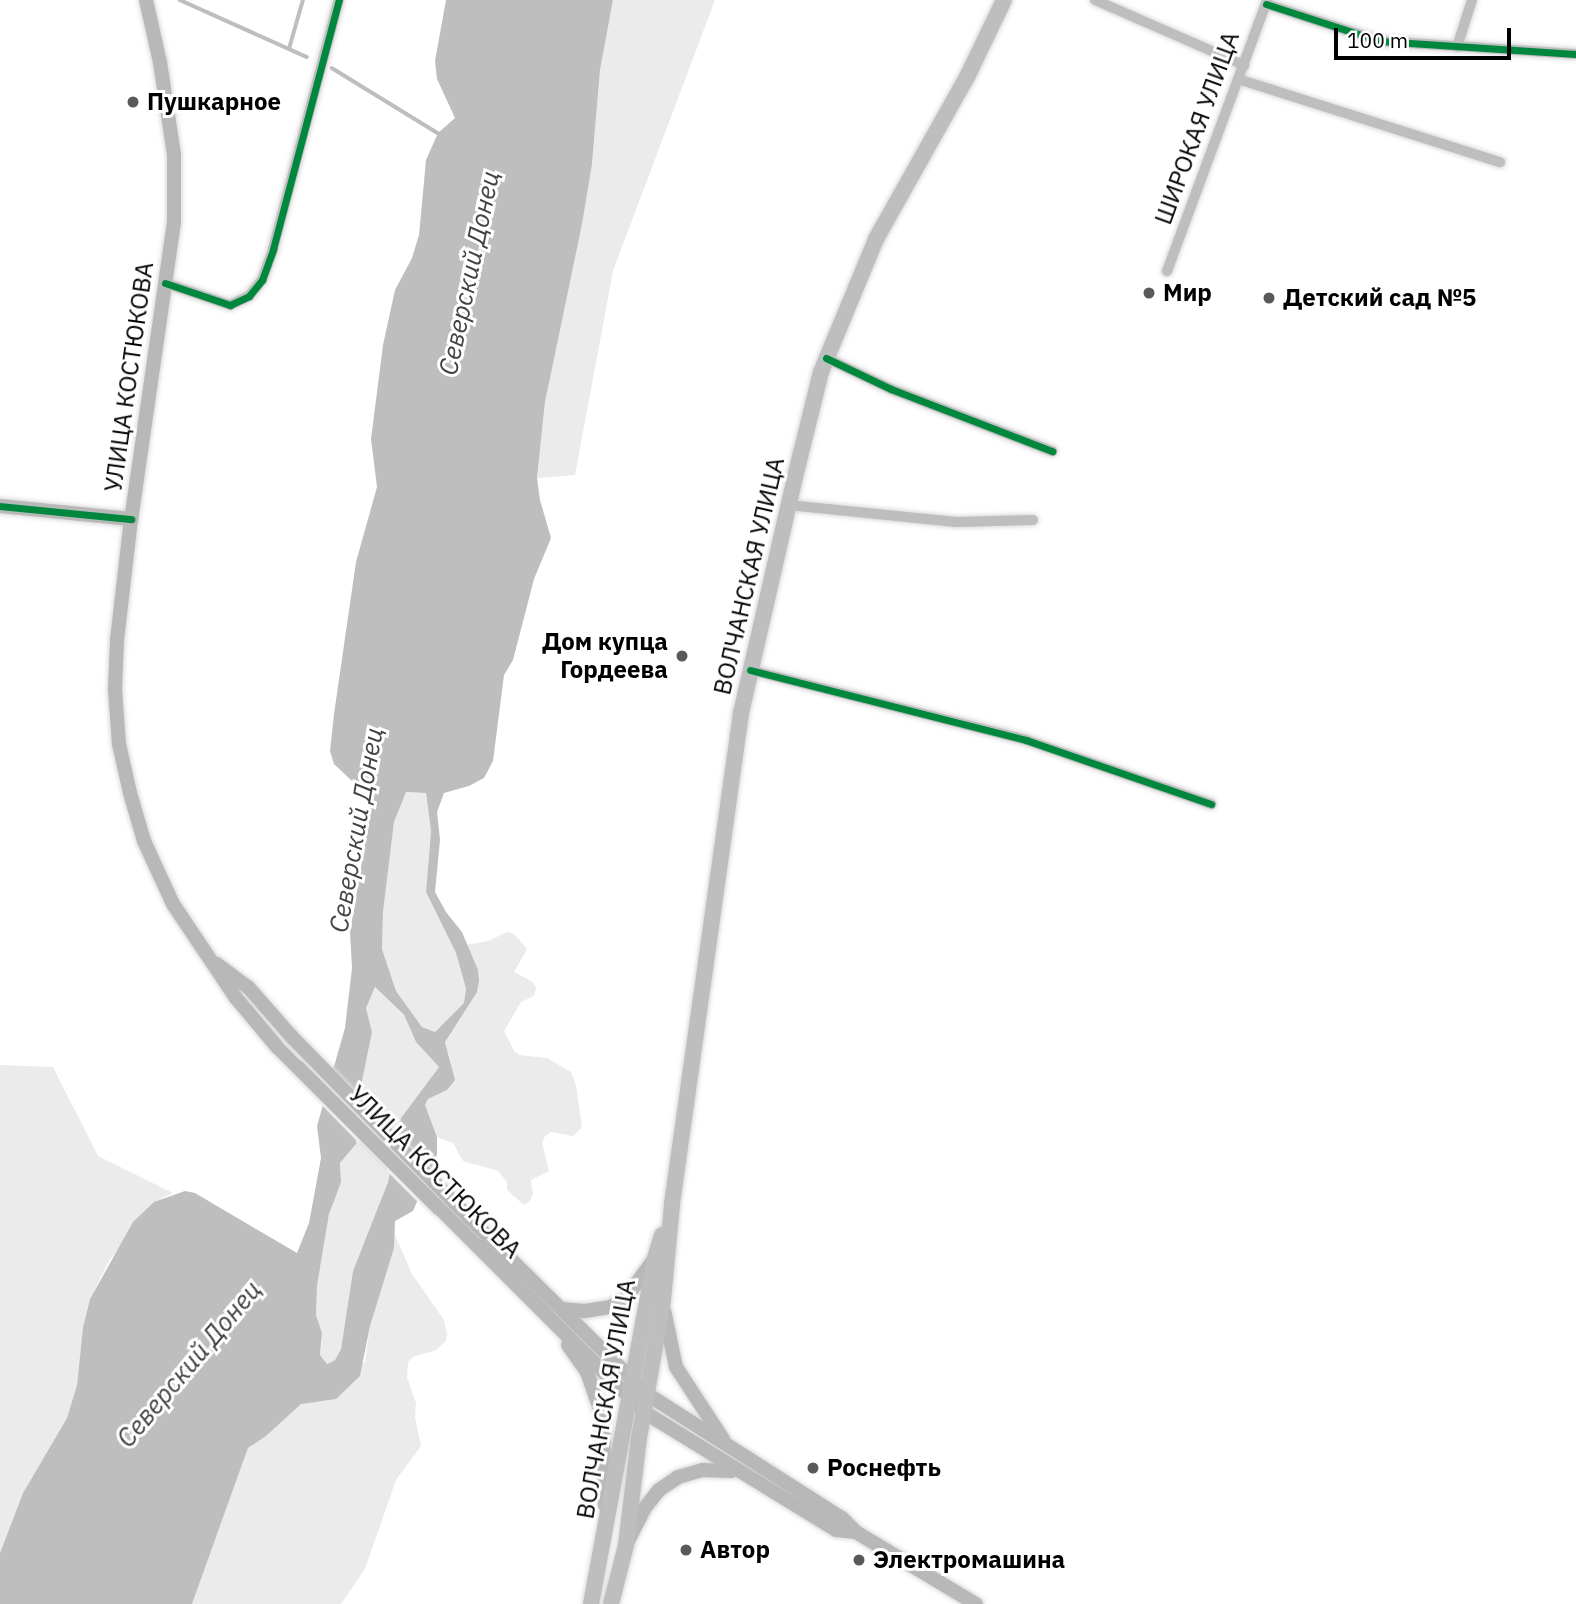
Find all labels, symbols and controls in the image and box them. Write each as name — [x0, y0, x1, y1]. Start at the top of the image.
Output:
scale bar — [1338, 14, 1515, 58]
text: 100 m — [1347, 26, 1408, 54]
street label: ШИРОКАЯ УЛИЦА — [1149, 28, 1245, 228]
place label: Пушкарное — [147, 88, 281, 116]
marker: Пушкарное — [125, 94, 141, 110]
water label: Северский Донец — [432, 168, 506, 378]
street label: УЛИЦА КОСТЮКОВА — [99, 260, 159, 494]
place label: Мир — [1163, 279, 1212, 307]
place label: Детский сад №5 — [1283, 284, 1476, 312]
marker: Мир — [1141, 285, 1157, 301]
marker: Детский сад №5 — [1261, 290, 1277, 306]
street label: ВОЛЧАНСКАЯ УЛИЦА — [708, 454, 790, 698]
place label: Дом купца Гордеева — [542, 628, 668, 684]
marker: Дом купца Гордеева — [674, 648, 690, 664]
water label: Северский Донец — [323, 725, 389, 935]
street label: УЛИЦА КОСТЮКОВА — [343, 1080, 527, 1264]
water label: Северский Донец — [110, 1274, 268, 1454]
street label: ВОЛЧАНСКАЯ УЛИЦА — [571, 1277, 641, 1521]
place label: Роснефть — [827, 1454, 941, 1482]
marker: Роснефть — [805, 1460, 821, 1476]
place label: Автор — [700, 1536, 770, 1564]
marker: Автор — [678, 1542, 694, 1558]
place label: Электромашина — [873, 1546, 1065, 1574]
marker: Электромашина — [851, 1552, 867, 1568]

